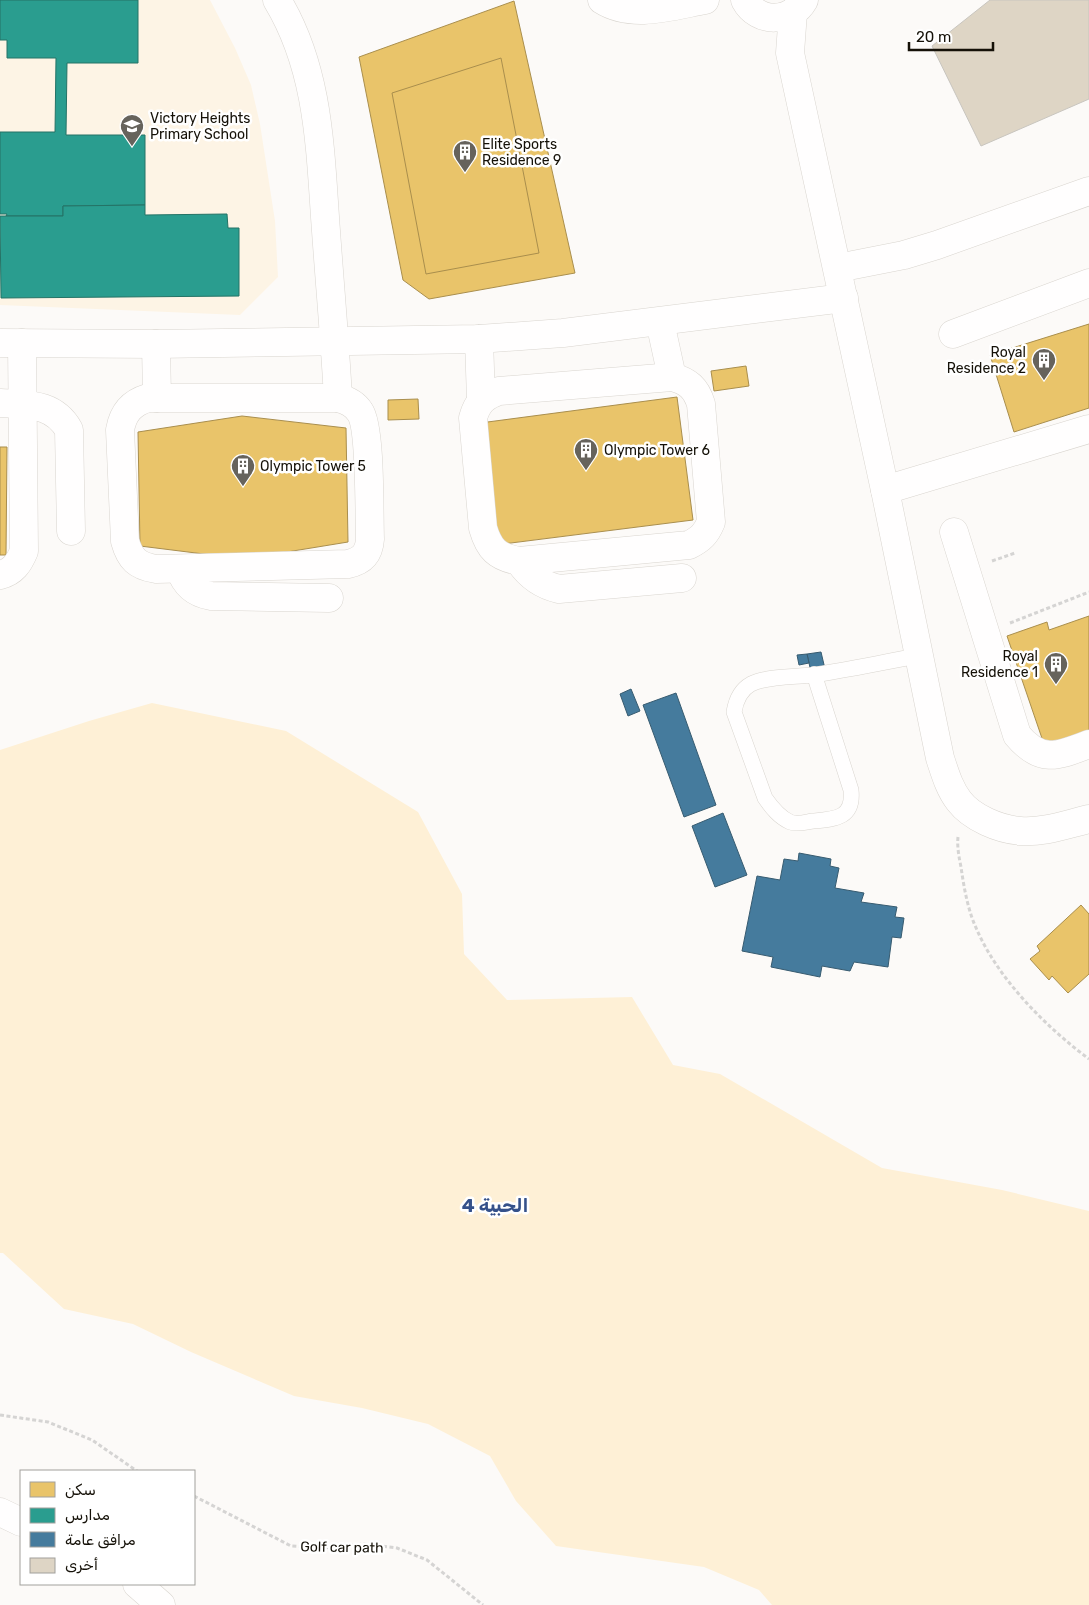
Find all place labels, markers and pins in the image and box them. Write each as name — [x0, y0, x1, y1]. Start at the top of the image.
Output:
place label: Victory Heights Primary School — [150, 110, 250, 143]
school or university icon: Victory Heights Primary School — [119, 113, 145, 147]
place label: Elite Sports Residence 9 — [482, 136, 561, 169]
building icon: Elite Sports Residence 9 — [452, 139, 478, 173]
place label: Royal Residence 2 — [947, 344, 1026, 377]
building icon: Royal Residence 2 — [1031, 347, 1057, 381]
building icon: Olympic Tower 6 — [573, 437, 599, 471]
place label: Olympic Tower 6 — [604, 442, 710, 459]
building icon: Olympic Tower 5 — [230, 453, 256, 487]
place label: Olympic Tower 5 — [260, 458, 366, 475]
place label: Royal Residence 1 — [961, 648, 1038, 681]
building icon: Royal Residence 1 — [1043, 651, 1069, 685]

